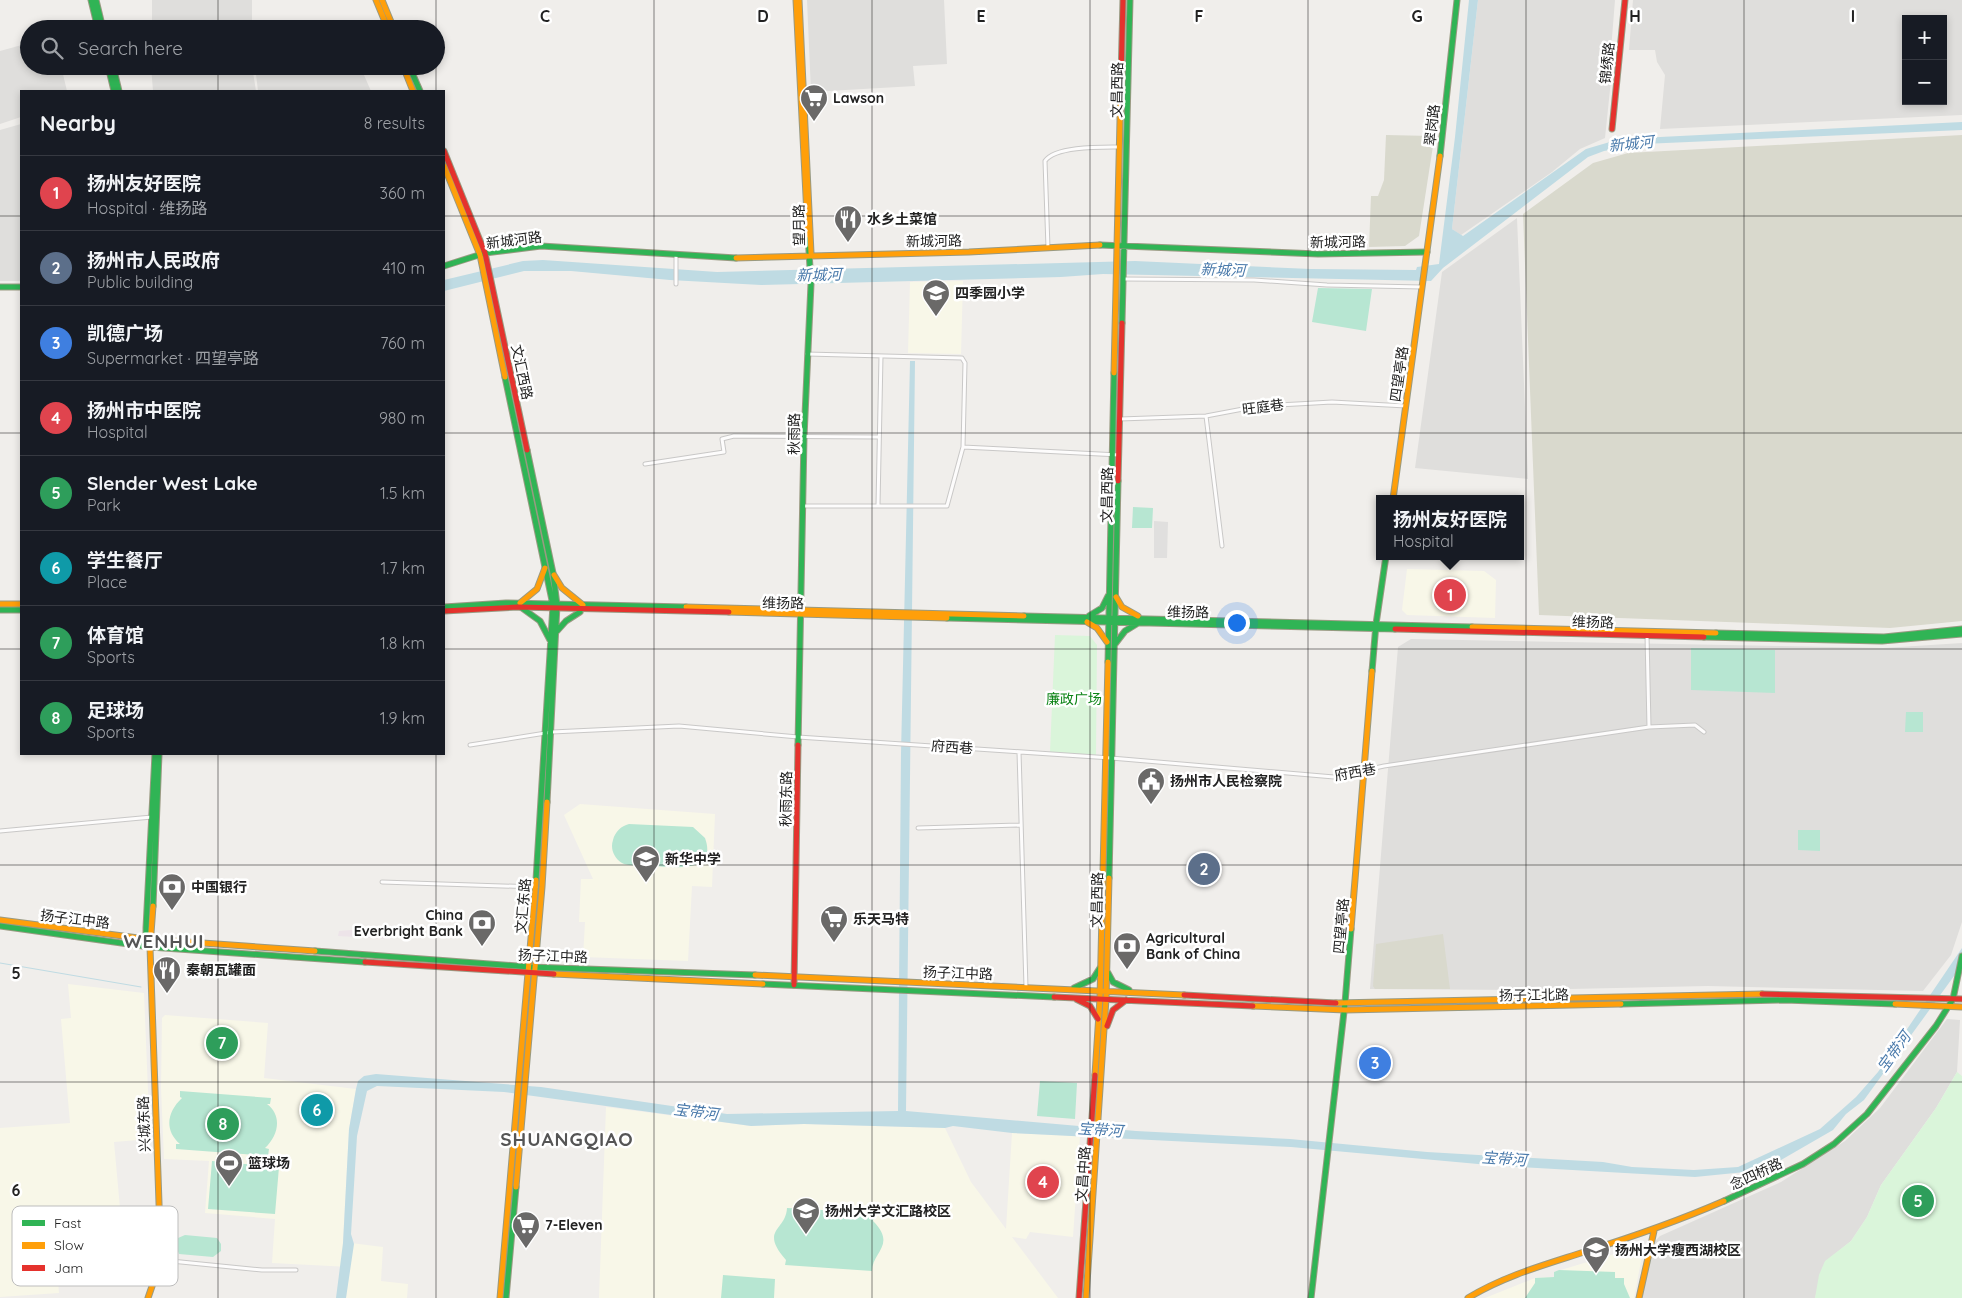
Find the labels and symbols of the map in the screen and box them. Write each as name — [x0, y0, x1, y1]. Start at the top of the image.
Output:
text: C — [540, 6, 550, 26]
text: D — [757, 6, 769, 26]
text: E — [976, 6, 986, 26]
text: F — [1195, 6, 1204, 26]
text: G — [1411, 6, 1423, 26]
text: H — [1629, 6, 1641, 26]
text: I — [1851, 6, 1855, 26]
street label: 锦绣路 — [1596, 41, 1618, 85]
street label: 文昌西路 — [1108, 62, 1126, 118]
supermarket icon: Lawson — [799, 83, 829, 122]
place label: Lawson — [833, 89, 884, 107]
street label: 翠岗路 — [1421, 103, 1443, 147]
water label: 新城河 — [1608, 131, 1657, 155]
street label: 望月路 — [790, 204, 808, 246]
restaurant icon: 水乡土菜馆 — [833, 204, 863, 243]
place label: 水乡土菜馆 — [867, 210, 937, 228]
street label: 新城河路 — [485, 228, 543, 252]
street label: 新城河路 — [906, 232, 962, 250]
street label: 新城河路 — [1310, 233, 1366, 251]
water label: 新城河 — [1200, 259, 1249, 280]
water label: 新城河 — [796, 265, 845, 284]
school or university icon: 四季园小学 — [921, 278, 951, 317]
place label: 四季园小学 — [955, 284, 1025, 302]
street label: 文汇西路 — [507, 343, 537, 401]
street label: 四望亭路 — [1386, 345, 1412, 403]
street label: 旺庭巷 — [1241, 396, 1285, 418]
street label: 秋雨路 — [785, 413, 803, 455]
street label: 文昌西路 — [1098, 467, 1116, 523]
pin: 1 — [1434, 576, 1466, 614]
street label: 维扬路 — [762, 594, 804, 612]
street label: 维扬路 — [1167, 603, 1209, 621]
your location — [1224, 610, 1250, 636]
street label: 维扬路 — [1572, 612, 1614, 632]
park label: 廉政广场 — [1046, 690, 1102, 708]
street label: 府西巷 — [930, 737, 974, 757]
street label: 府西巷 — [1333, 759, 1377, 785]
public building icon: 扬州市人民检察院 — [1136, 766, 1166, 805]
street label: 秋雨东路 — [777, 771, 795, 827]
place label: 扬州市人民检察院 — [1170, 772, 1282, 790]
school or university icon: 新华中学 — [631, 844, 661, 883]
place label: 新华中学 — [665, 850, 721, 868]
pin: 2 — [1188, 850, 1220, 888]
bank icon: 中国银行 — [157, 872, 187, 911]
street label: 文昌西路 — [1088, 872, 1106, 928]
street label: 文汇东路 — [512, 877, 534, 935]
place label: 中国银行 — [191, 878, 247, 896]
street label: 四望亭路 — [1330, 897, 1352, 955]
supermarket icon: 乐天马特 — [819, 904, 849, 943]
street label: 扬子江中路 — [39, 906, 111, 932]
place label: China Everbright Bank — [354, 906, 463, 940]
bank icon: China Everbright Bank — [467, 908, 497, 947]
place label: 乐天马特 — [853, 910, 909, 928]
district label: WENHUI — [123, 929, 205, 953]
place label: Agricultural Bank of China — [1146, 929, 1240, 963]
bank icon: Agricultural Bank of China — [1112, 931, 1142, 970]
street label: 扬子江中路 — [518, 946, 588, 966]
restaurant icon: 秦朝瓦罐面 — [152, 955, 182, 994]
place label: 秦朝瓦罐面 — [186, 961, 256, 979]
text: 5 — [11, 963, 21, 983]
street label: 扬子江中路 — [923, 963, 993, 983]
street label: 扬子江北路 — [1499, 985, 1569, 1005]
pin: 7 — [206, 1024, 238, 1062]
water label: 宝带河 — [1873, 1025, 1916, 1075]
pin: 3 — [1359, 1044, 1391, 1082]
pin: 6 — [301, 1091, 333, 1129]
street label: 兴城东路 — [134, 1096, 154, 1152]
water label: 宝带河 — [673, 1099, 723, 1124]
pin: 8 — [207, 1105, 239, 1143]
water label: 宝带河 — [1077, 1118, 1126, 1141]
district label: SHUANGQIAO — [500, 1127, 634, 1151]
street label: 文昌中路 — [1072, 1145, 1094, 1203]
water label: 宝带河 — [1481, 1147, 1530, 1170]
sports icon: 篮球场 — [214, 1148, 244, 1187]
place label: 篮球场 — [248, 1154, 290, 1172]
street label: 念四桥路 — [1727, 1154, 1785, 1194]
pin: 4 — [1027, 1163, 1059, 1201]
text: 6 — [12, 1180, 21, 1200]
pin: 5 — [1902, 1182, 1934, 1220]
school or university icon: 扬州大学文汇路校区 — [791, 1196, 821, 1235]
place label: 扬州大学文汇路校区 — [825, 1202, 951, 1220]
legend — [12, 1206, 178, 1286]
supermarket icon: 7-Eleven — [511, 1210, 541, 1249]
text: Fast — [54, 1214, 82, 1232]
place label: 7-Eleven — [545, 1216, 602, 1234]
school or university icon: 扬州大学瘦西湖校区 — [1581, 1235, 1611, 1274]
text: Slow — [54, 1236, 84, 1254]
place label: 扬州大学瘦西湖校区 — [1615, 1241, 1741, 1259]
text: Jam — [54, 1259, 83, 1277]

